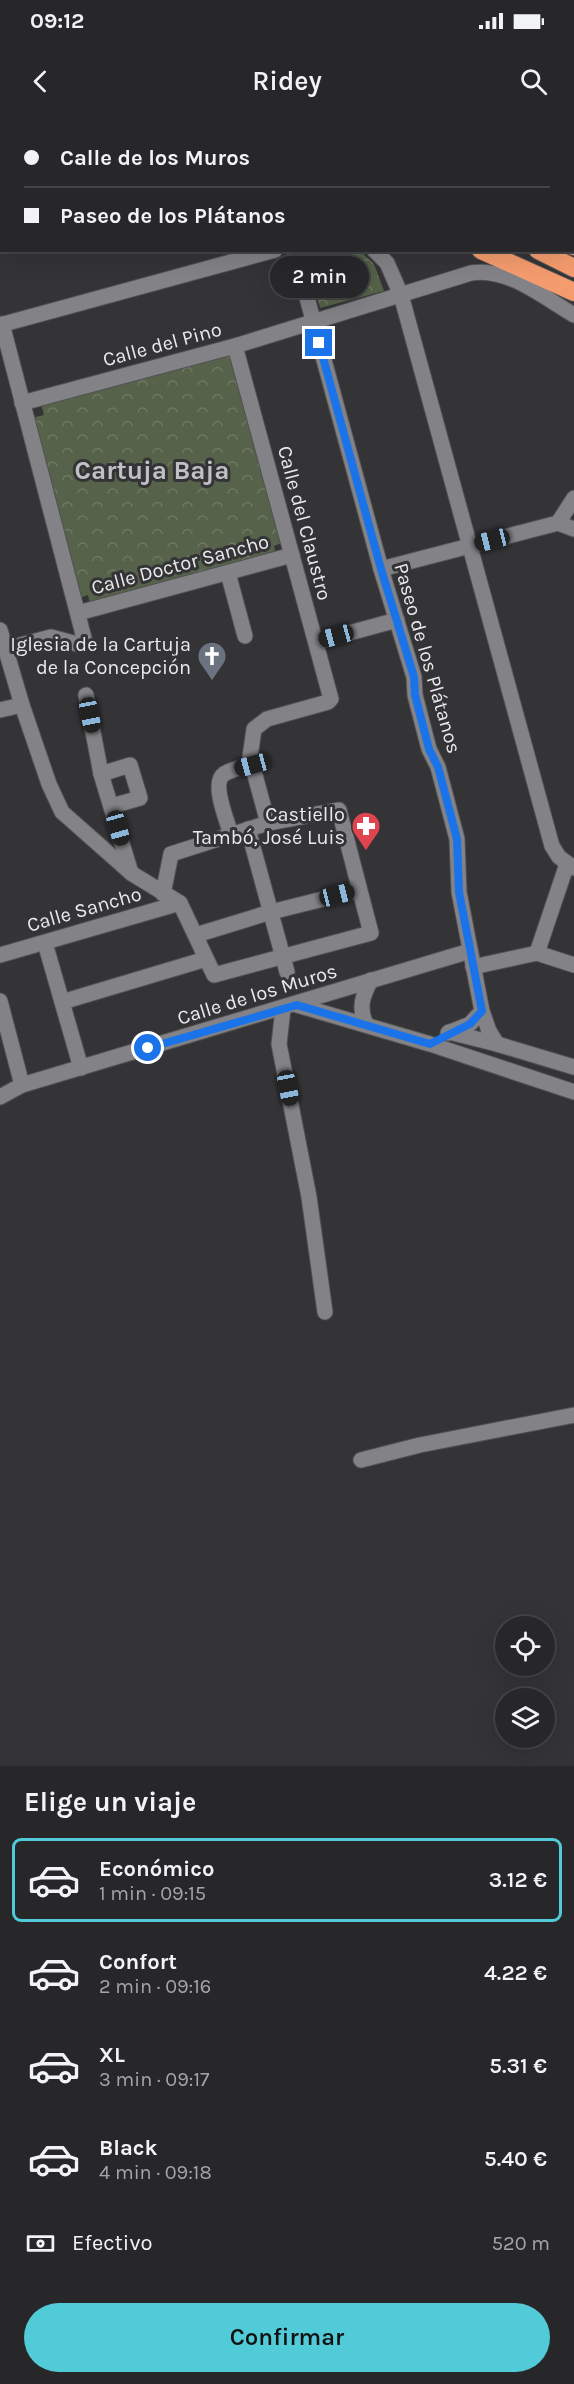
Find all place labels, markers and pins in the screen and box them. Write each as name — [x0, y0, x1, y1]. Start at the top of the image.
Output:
place label: Iglesia de la Cartuja de la Concepción — [10, 633, 191, 679]
church icon: Iglesia de la Cartuja de la Concepción — [196, 640, 228, 682]
place label: Castiello Tambó, José Luis — [193, 803, 345, 849]
pharmacy icon: Castiello Tambó, José Luis — [350, 810, 382, 852]

